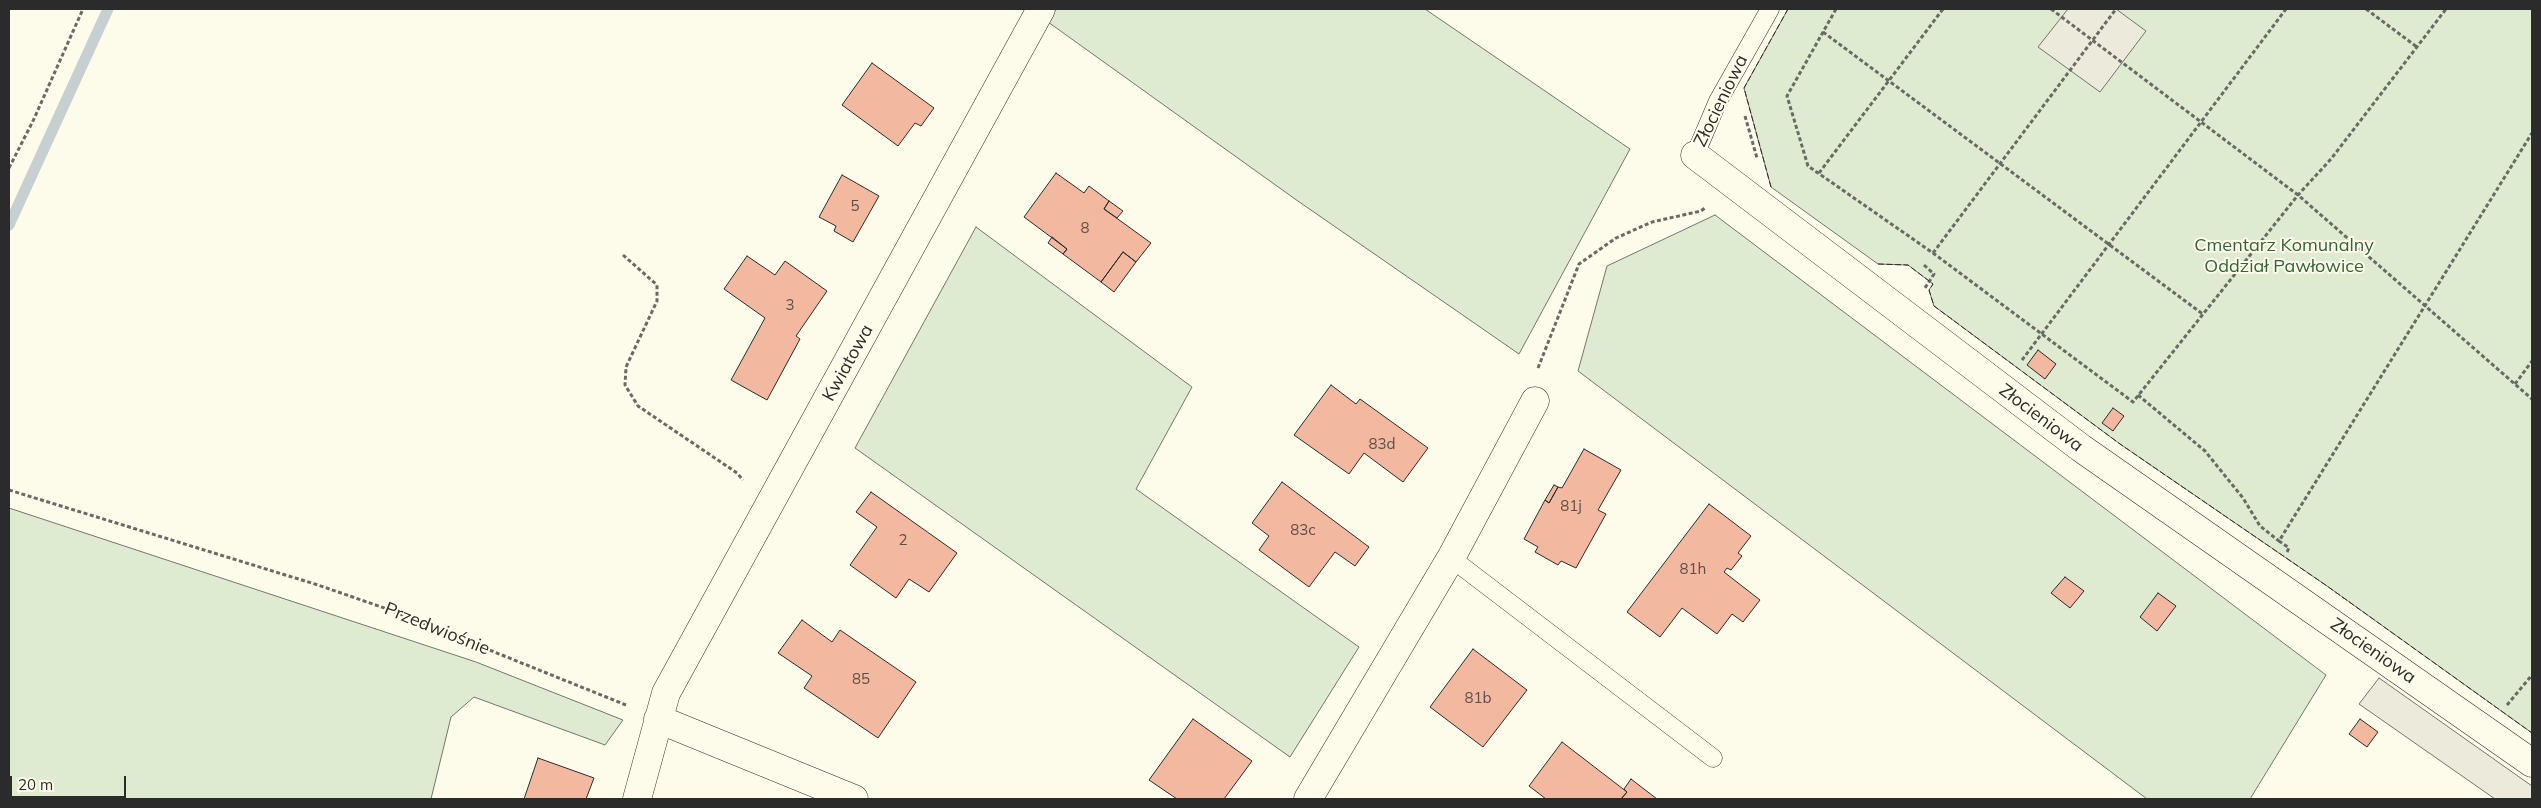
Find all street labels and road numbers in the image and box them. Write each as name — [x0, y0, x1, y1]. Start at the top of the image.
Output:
street label: Złocieniowa — [1689, 52, 1753, 150]
street label: Kwiatowa — [818, 321, 878, 405]
street label: Złocieniowa — [1995, 379, 2087, 457]
street label: Przedwiośnie — [381, 598, 493, 660]
street label: Złocieniowa — [2326, 614, 2420, 688]

